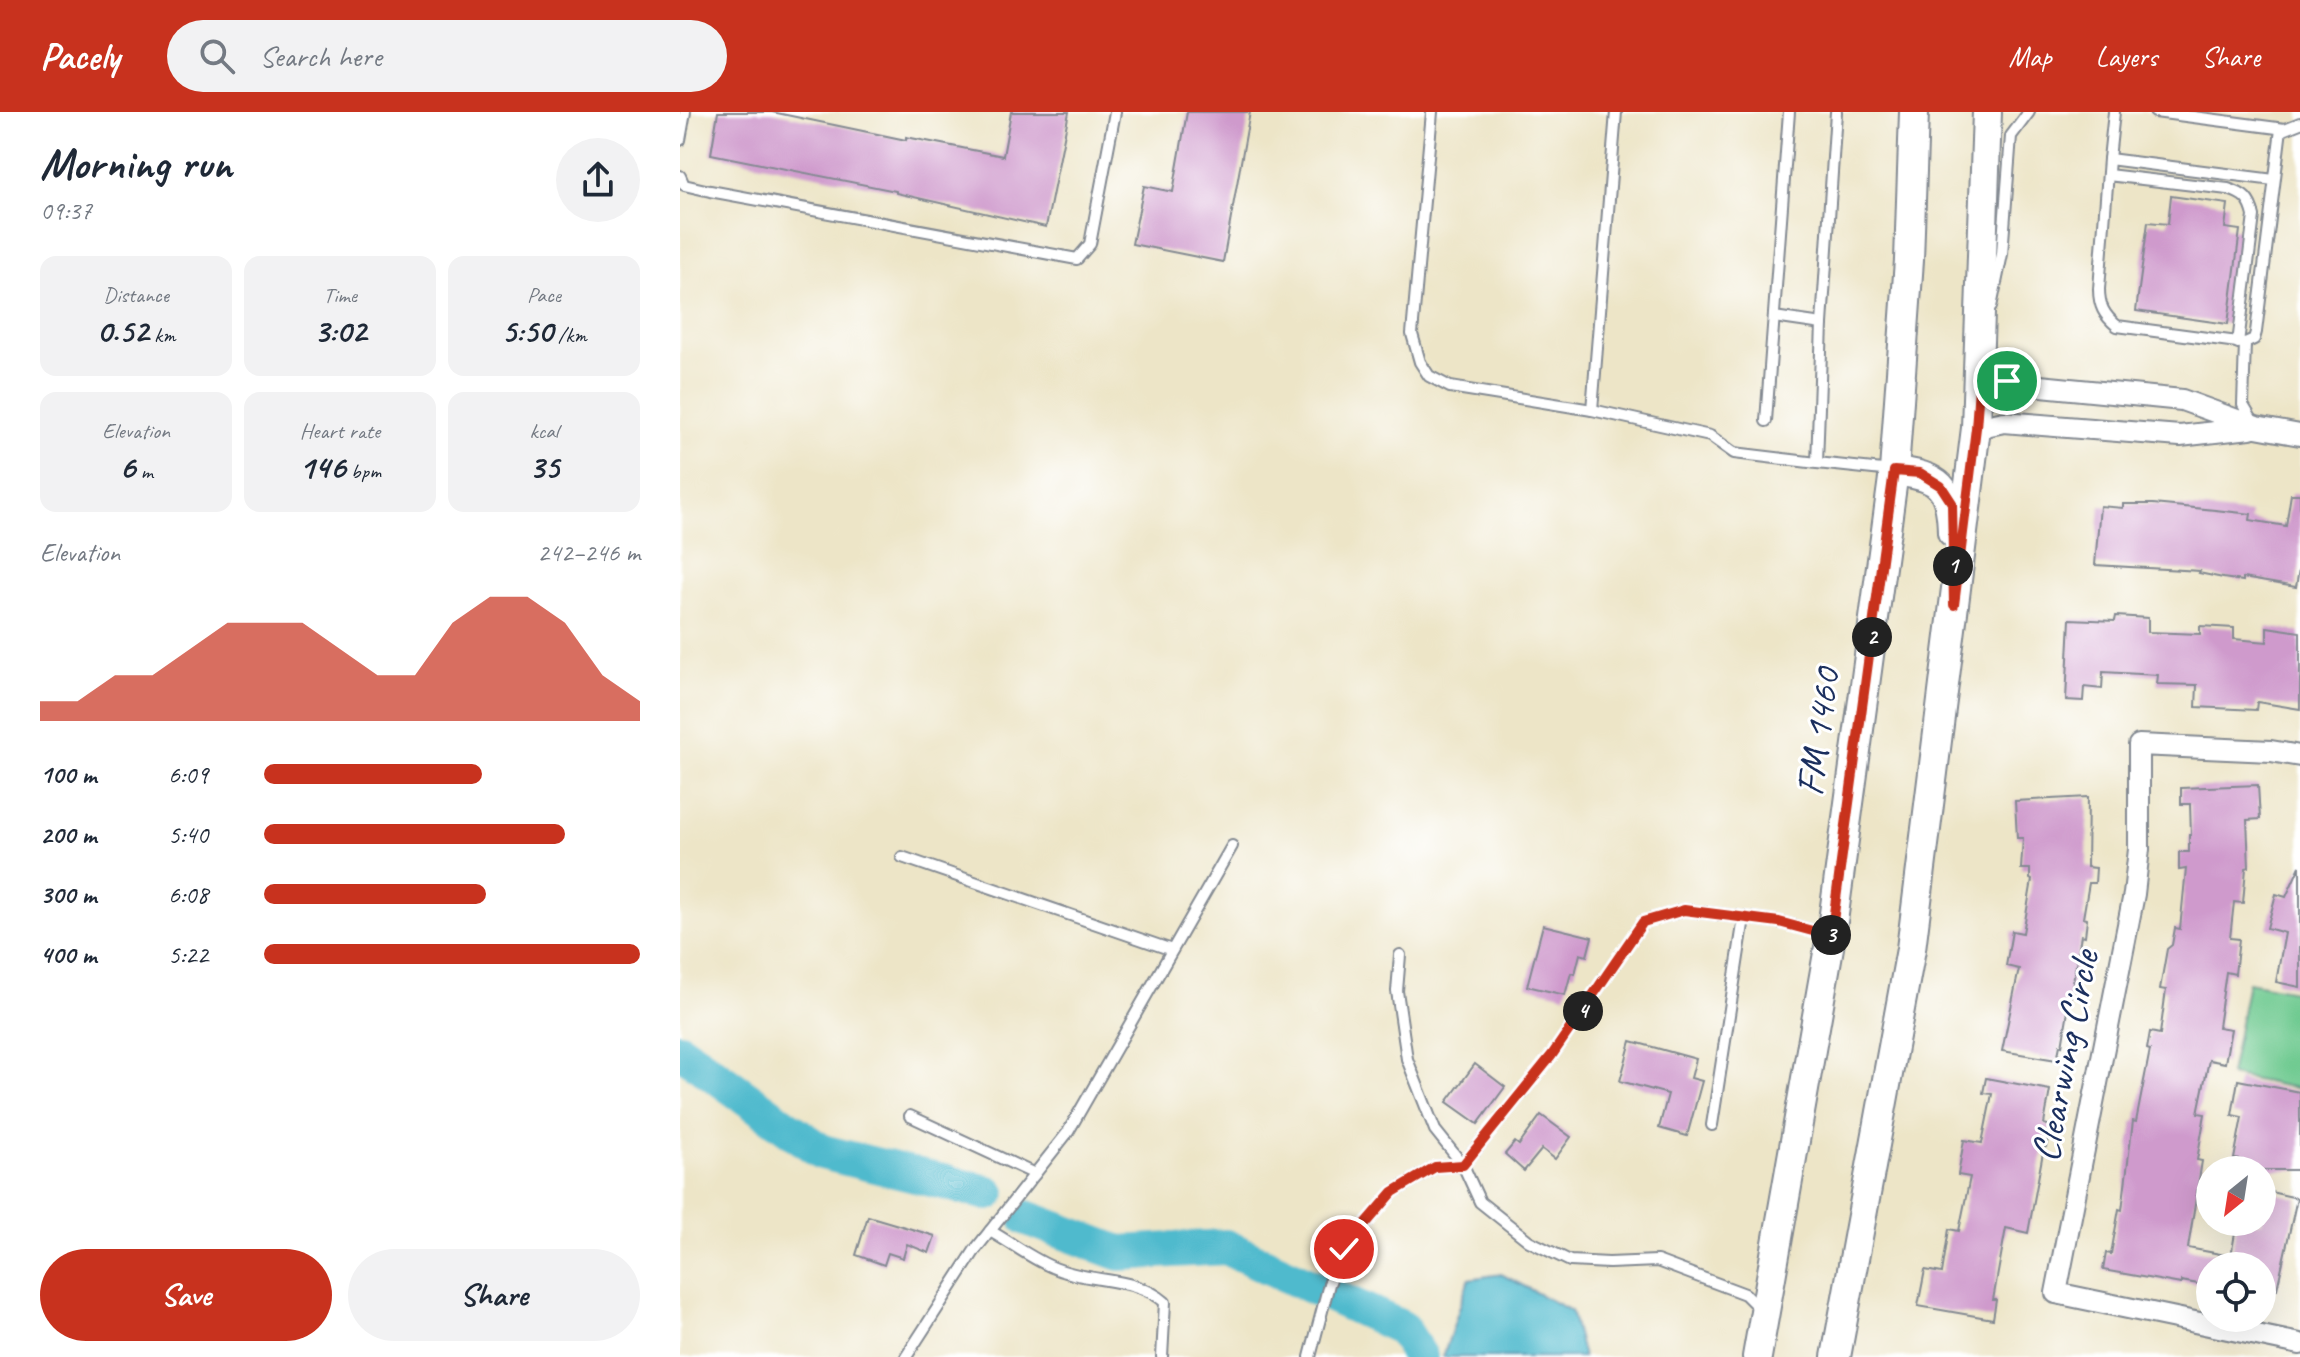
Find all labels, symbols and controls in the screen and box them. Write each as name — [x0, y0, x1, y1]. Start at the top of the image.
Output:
search box — [167, 20, 727, 92]
text: Pacely — [40, 33, 119, 80]
icon: search — [195, 34, 239, 78]
text: Search here — [259, 37, 382, 75]
text: Map — [2009, 39, 2052, 74]
text: Layers — [2096, 39, 2157, 74]
text: Share — [2201, 39, 2260, 74]
text: Morning run — [40, 136, 232, 191]
button: share — [556, 138, 640, 222]
text: 09:37 — [40, 194, 92, 227]
text: Distance — [103, 281, 169, 309]
text: Time — [323, 281, 357, 309]
text: Pace — [527, 281, 561, 309]
text: 0.52 — [97, 309, 149, 352]
text: 3:02 — [314, 309, 366, 352]
text: 5:50 — [501, 309, 553, 352]
text: km — [149, 321, 175, 349]
text: /km — [553, 321, 587, 349]
pin — [1973, 347, 2041, 415]
icon: arrive — [1985, 359, 2029, 403]
text: Elevation — [102, 417, 170, 445]
text: Heart rate — [300, 417, 380, 445]
text: kcal — [529, 417, 559, 445]
text: 6 — [119, 445, 135, 488]
text: 146 — [299, 445, 346, 488]
text: 35 — [529, 445, 559, 488]
text: m — [135, 457, 153, 485]
text: bpm — [346, 457, 381, 485]
text: Elevation — [40, 536, 120, 569]
text: 242–246 m — [537, 536, 640, 569]
pin: 1 — [1933, 546, 1973, 586]
text: 1 — [1948, 552, 1958, 580]
pin: 2 — [1852, 617, 1892, 657]
text: 2 — [1867, 623, 1877, 651]
street label: FM 1460 — [1784, 662, 1852, 799]
text: 100 m — [40, 758, 96, 791]
text: 6:09 — [168, 758, 208, 791]
text: 200 m — [40, 818, 96, 851]
text: 5:40 — [168, 818, 208, 851]
text: 300 m — [40, 878, 96, 911]
text: 6:08 — [168, 878, 208, 911]
pin: 3 — [1811, 915, 1851, 955]
text: 3 — [1826, 921, 1836, 949]
text: 400 m — [40, 938, 96, 971]
text: 5:22 — [168, 938, 208, 971]
street label: Clearwing Circle — [2020, 943, 2111, 1166]
pin: 4 — [1563, 991, 1603, 1031]
text: 4 — [1578, 997, 1588, 1025]
north arrow — [2196, 1156, 2276, 1236]
map controls — [2196, 1156, 2276, 1332]
pin — [1310, 1215, 1378, 1283]
icon: check — [1322, 1227, 1366, 1271]
button: Save — [40, 1249, 332, 1341]
button: Share — [348, 1249, 640, 1341]
button: locate — [2196, 1252, 2276, 1332]

